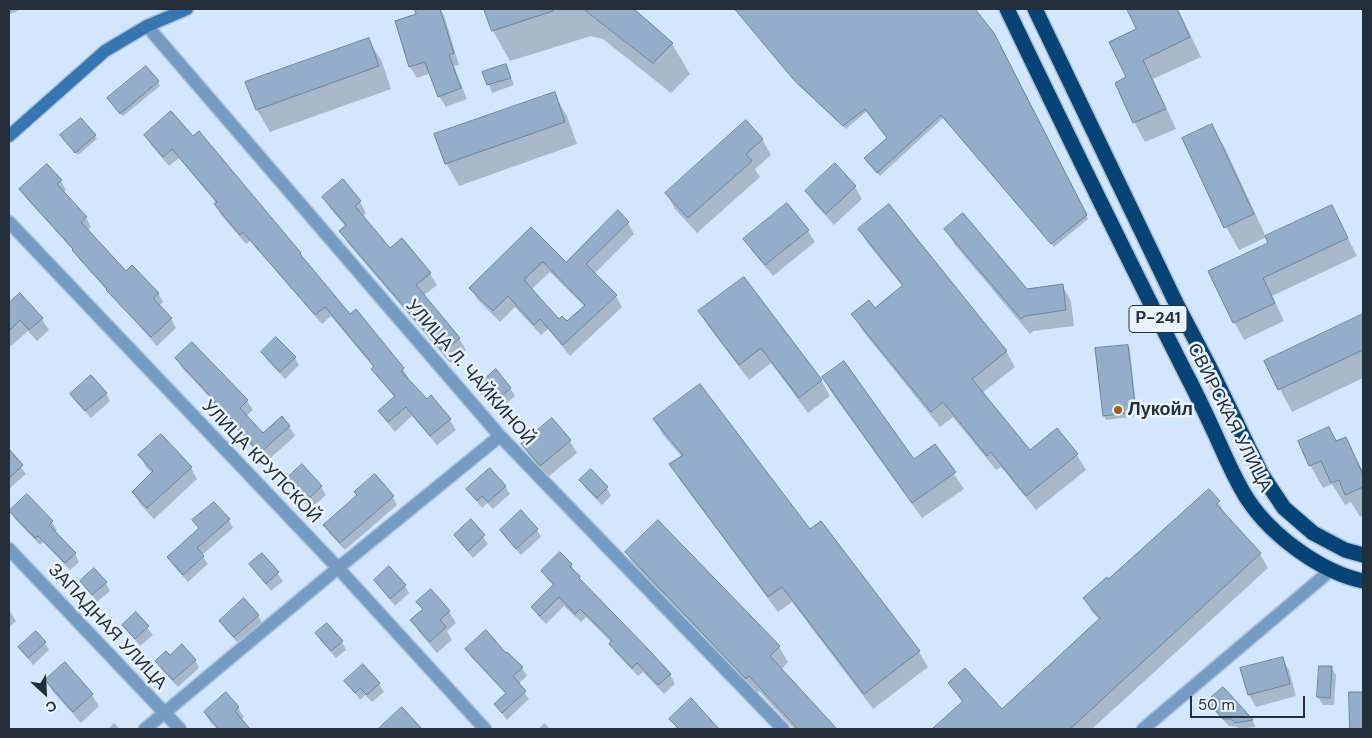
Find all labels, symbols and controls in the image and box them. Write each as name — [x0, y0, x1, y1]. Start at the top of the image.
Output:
street label: УЛИЦА Л. ЧАЙКИНОЙ — [401, 296, 539, 450]
road number: Р-241 — [1129, 306, 1187, 332]
street label: СВИРСКАЯ УЛИЦА — [1182, 340, 1276, 496]
street label: УЛИЦА КРУПСКОЙ — [197, 396, 325, 528]
place label: Лукойл — [1128, 399, 1193, 421]
marker: Лукойл — [1112, 404, 1124, 416]
street label: ЗАПАДНАЯ УЛИЦА — [43, 560, 171, 694]
north arrow — [20, 668, 70, 718]
scale bar — [1192, 686, 1307, 718]
text: 50 m — [1198, 695, 1235, 715]
text: С — [43, 696, 60, 717]

